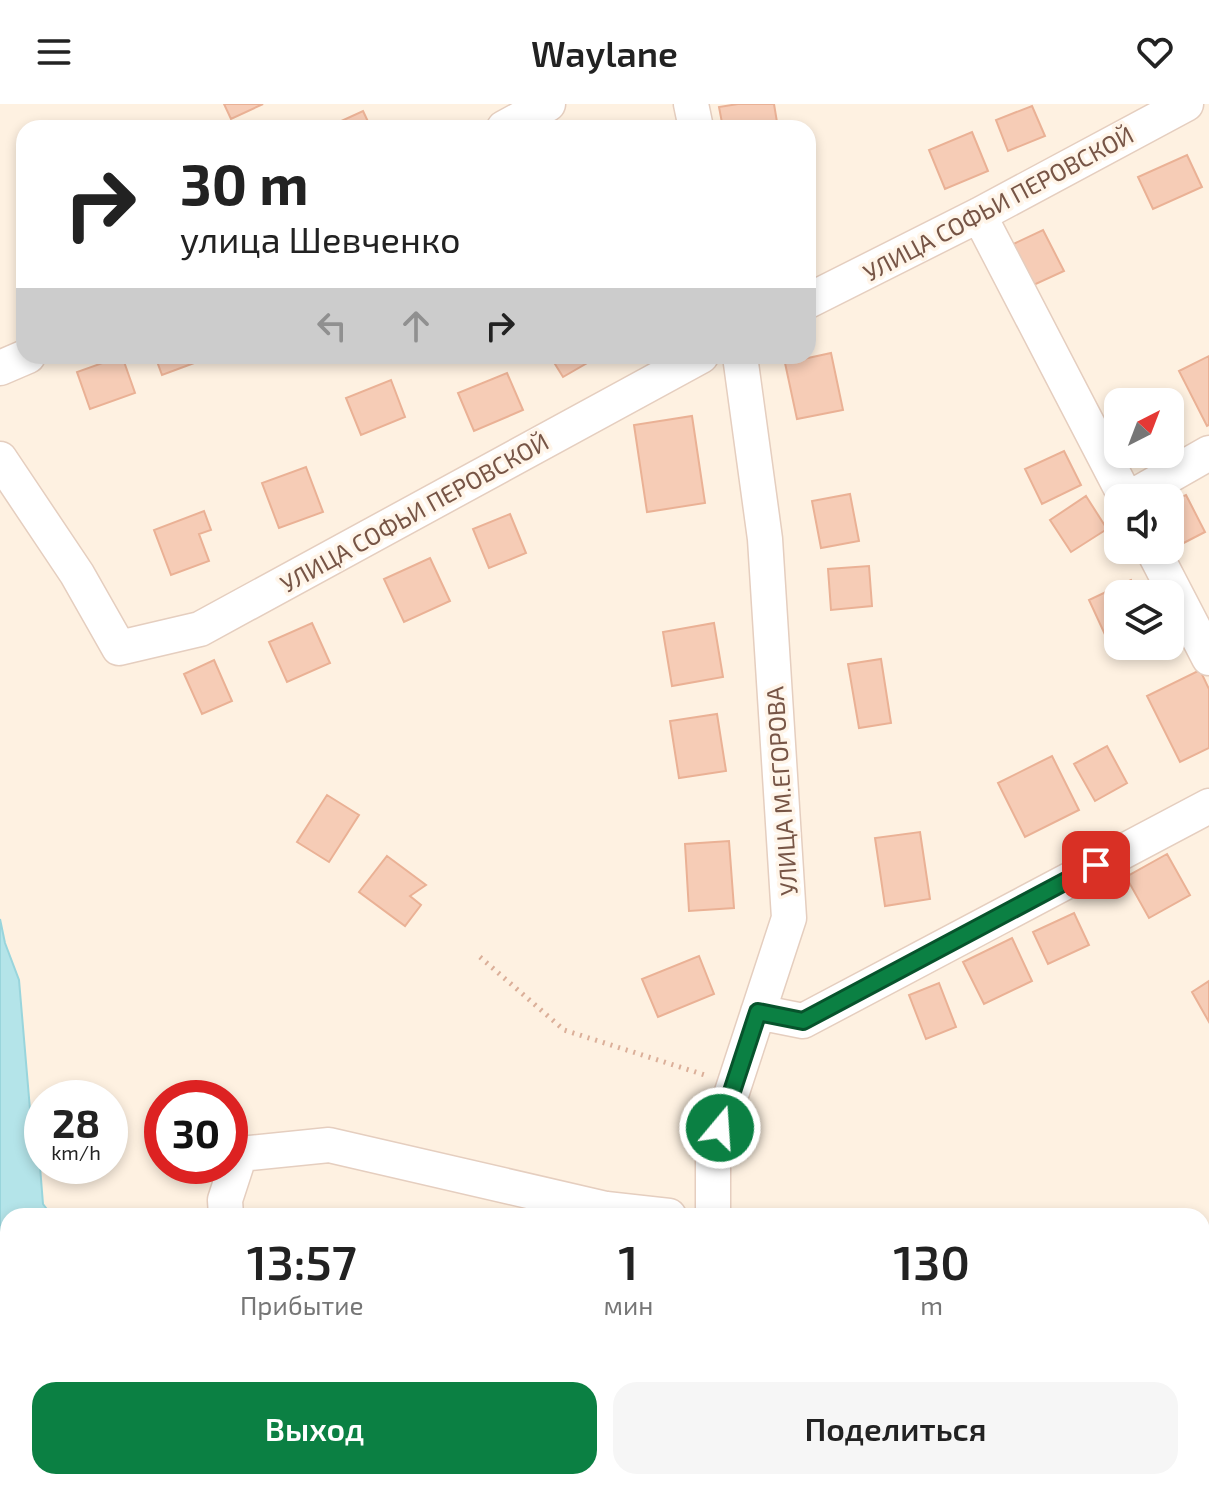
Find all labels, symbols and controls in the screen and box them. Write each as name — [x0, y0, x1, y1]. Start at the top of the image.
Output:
icon: menu — [32, 30, 76, 74]
icon: heart — [1133, 30, 1177, 74]
text: Waylane — [531, 31, 678, 74]
street label: УЛИЦА СОФЬИ ПЕРОВСКОЙ — [858, 119, 1138, 287]
text: 30 m — [180, 149, 309, 216]
icon: right — [48, 152, 152, 256]
text: улица Шевченко — [180, 217, 461, 260]
icon: left — [310, 304, 354, 348]
icon: ahead — [394, 304, 438, 348]
icon: right — [478, 304, 522, 348]
north arrow — [1104, 388, 1184, 468]
map controls — [1104, 388, 1184, 660]
street label: УЛИЦА СОФЬИ ПЕРОВСКОЙ — [275, 426, 553, 598]
button: sound — [1104, 484, 1184, 564]
button: layers — [1104, 580, 1184, 660]
street label: УЛИЦА М.ЕГОРОВА — [759, 685, 803, 897]
pin — [1062, 831, 1130, 899]
icon: arrive — [1074, 843, 1118, 887]
speed limit sign: 30 — [144, 1080, 248, 1184]
position arrow — [678, 1086, 762, 1170]
text: 28 — [52, 1098, 100, 1146]
text: km/h — [51, 1140, 101, 1164]
text: 13:57 — [247, 1232, 357, 1290]
text: 1 — [618, 1232, 638, 1290]
text: 130 — [893, 1232, 970, 1290]
text: Прибытие — [240, 1289, 363, 1320]
text: мин — [603, 1289, 653, 1320]
text: m — [920, 1289, 943, 1320]
button: Выход — [32, 1382, 597, 1474]
button: Поделиться — [613, 1382, 1178, 1474]

